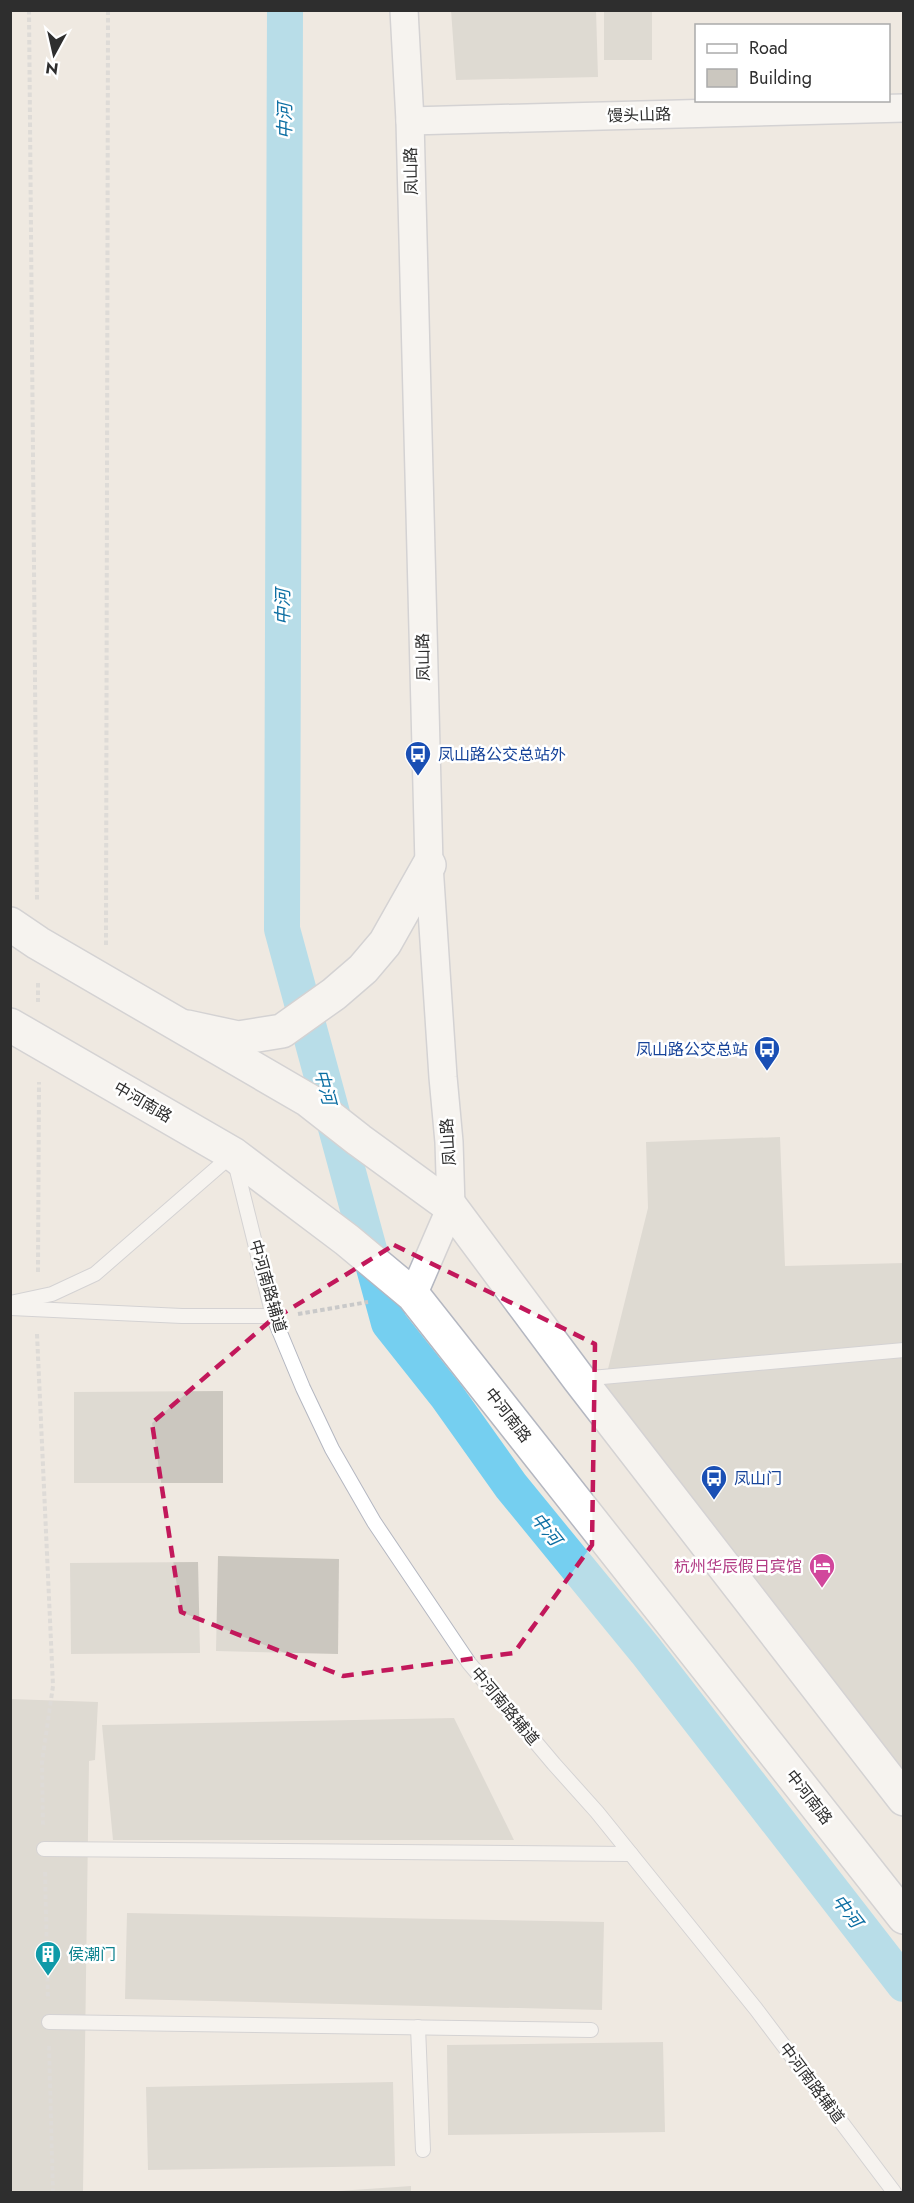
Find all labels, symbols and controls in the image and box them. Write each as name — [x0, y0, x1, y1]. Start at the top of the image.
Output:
north arrow — [24, 24, 84, 84]
legend — [695, 24, 890, 102]
text: Road — [749, 35, 788, 61]
text: N — [44, 56, 60, 81]
text: Building — [749, 65, 812, 91]
water label: 中河 — [272, 100, 298, 139]
street label: 馒头山路 — [607, 102, 671, 128]
street label: 凤山路 — [399, 147, 423, 195]
water label: 中河 — [270, 586, 296, 625]
street label: 凤山路 — [411, 633, 435, 681]
bus stop icon: 凤山路公交总站外 — [403, 739, 433, 777]
place label: 凤山路公交总站外 — [438, 743, 566, 766]
bus stop icon: 凤山路公交总站 — [752, 1034, 782, 1072]
place label: 凤山路公交总站 — [636, 1038, 748, 1061]
water label: 中河 — [308, 1066, 343, 1111]
street label: 中河南路 — [110, 1076, 176, 1128]
street label: 凤山路 — [435, 1117, 461, 1167]
street label: 中河南路辅道 — [244, 1237, 292, 1335]
street label: 中河南路 — [479, 1383, 537, 1447]
bus stop icon: 凤山门 — [699, 1463, 729, 1501]
place label: 凤山门 — [734, 1467, 782, 1490]
water label: 中河 — [525, 1507, 569, 1554]
hotel icon: 杭州华辰假日宾馆 — [807, 1551, 837, 1589]
place label: 杭州华辰假日宾馆 — [674, 1555, 802, 1578]
street label: 中河南路辅道 — [465, 1662, 545, 1750]
street label: 中河南路 — [780, 1765, 838, 1829]
water label: 中河 — [826, 1889, 870, 1936]
building icon: 侯潮门 — [33, 1939, 63, 1977]
place label: 侯潮门 — [68, 1943, 116, 1966]
street label: 中河南路辅道 — [774, 2038, 850, 2128]

